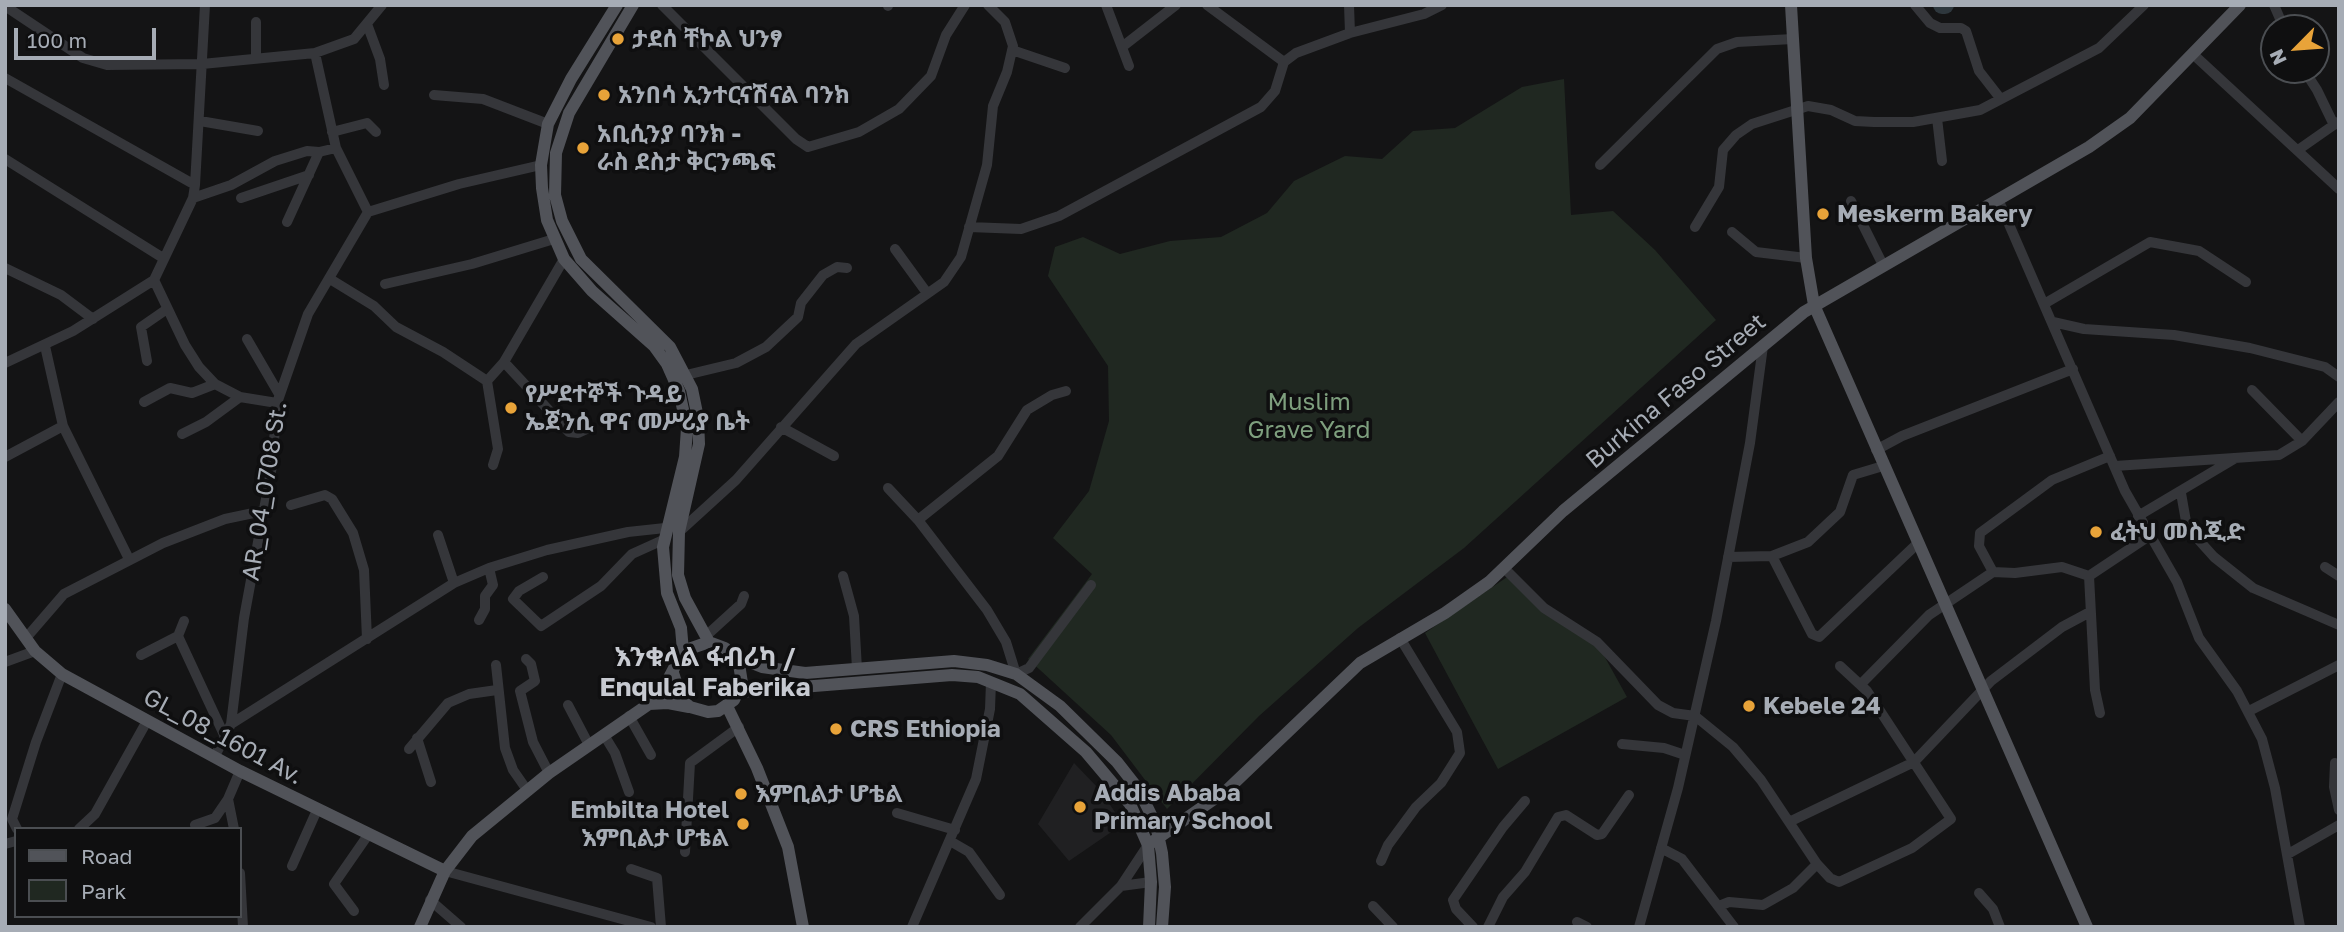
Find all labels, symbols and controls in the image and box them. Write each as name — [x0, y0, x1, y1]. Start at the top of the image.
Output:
scale bar — [18, 14, 159, 58]
north arrow — [2260, 14, 2330, 84]
place label: ታደሰ ቸኮል ህንፃ — [632, 25, 783, 53]
text: 100 m — [27, 27, 87, 53]
marker: ታደሰ ቸኮል ህንፃ — [610, 31, 626, 47]
text: N — [2264, 46, 2291, 69]
place label: አንበሳ ኢንተርናሽናል ባንክ — [618, 81, 850, 109]
marker: አንበሳ ኢንተርናሽናል ባንክ — [596, 87, 612, 103]
place label: አቢሲንያ ባንክ - ራስ ደስታ ቅርንጫፍ — [597, 120, 776, 176]
marker: አቢሲንያ ባንክ - ራስ ደስታ ቅርንጫፍ — [575, 140, 591, 156]
place label: Meskerm Bakery — [1837, 200, 2033, 228]
marker: Meskerm Bakery — [1815, 206, 1831, 222]
street label: Burkina Faso Street — [1580, 307, 1772, 475]
place label: የሥደተኞች ጉዳይ ኤጀንሲ ዋና መሥሪያ ቤት — [525, 380, 750, 436]
park label: Muslim Grave Yard — [1248, 388, 1370, 444]
street label: AR_04_0708 St. — [237, 399, 293, 583]
marker: የሥደተኞች ጉዳይ ኤጀንሲ ዋና መሥሪያ ቤት — [503, 400, 519, 416]
place label: ፈትህ መስጂድ — [2110, 518, 2245, 546]
marker: ፈትህ መስጂድ — [2088, 524, 2104, 540]
district label: እንቁላል ፋብሪካ / Enqulal Faberika — [600, 642, 810, 704]
street label: GL_08_1601 Av. — [138, 683, 308, 791]
place label: Kebele 24 — [1763, 692, 1881, 720]
marker: Kebele 24 — [1741, 698, 1757, 714]
place label: CRS Ethiopia — [850, 715, 1001, 743]
marker: CRS Ethiopia — [828, 721, 844, 737]
place label: Addis Ababa Primary School — [1094, 779, 1273, 835]
place label: እምቢልታ ሆቴል — [755, 780, 903, 808]
marker: እምቢልታ ሆቴል — [733, 786, 749, 802]
place label: Embilta Hotel እምቢልታ ሆቴል — [570, 796, 729, 852]
marker: Addis Ababa Primary School — [1072, 799, 1088, 815]
marker: Embilta Hotel እምቢልታ ሆቴል — [735, 816, 751, 832]
legend — [14, 827, 242, 918]
text: Road — [81, 843, 132, 869]
text: Park — [81, 878, 126, 904]

